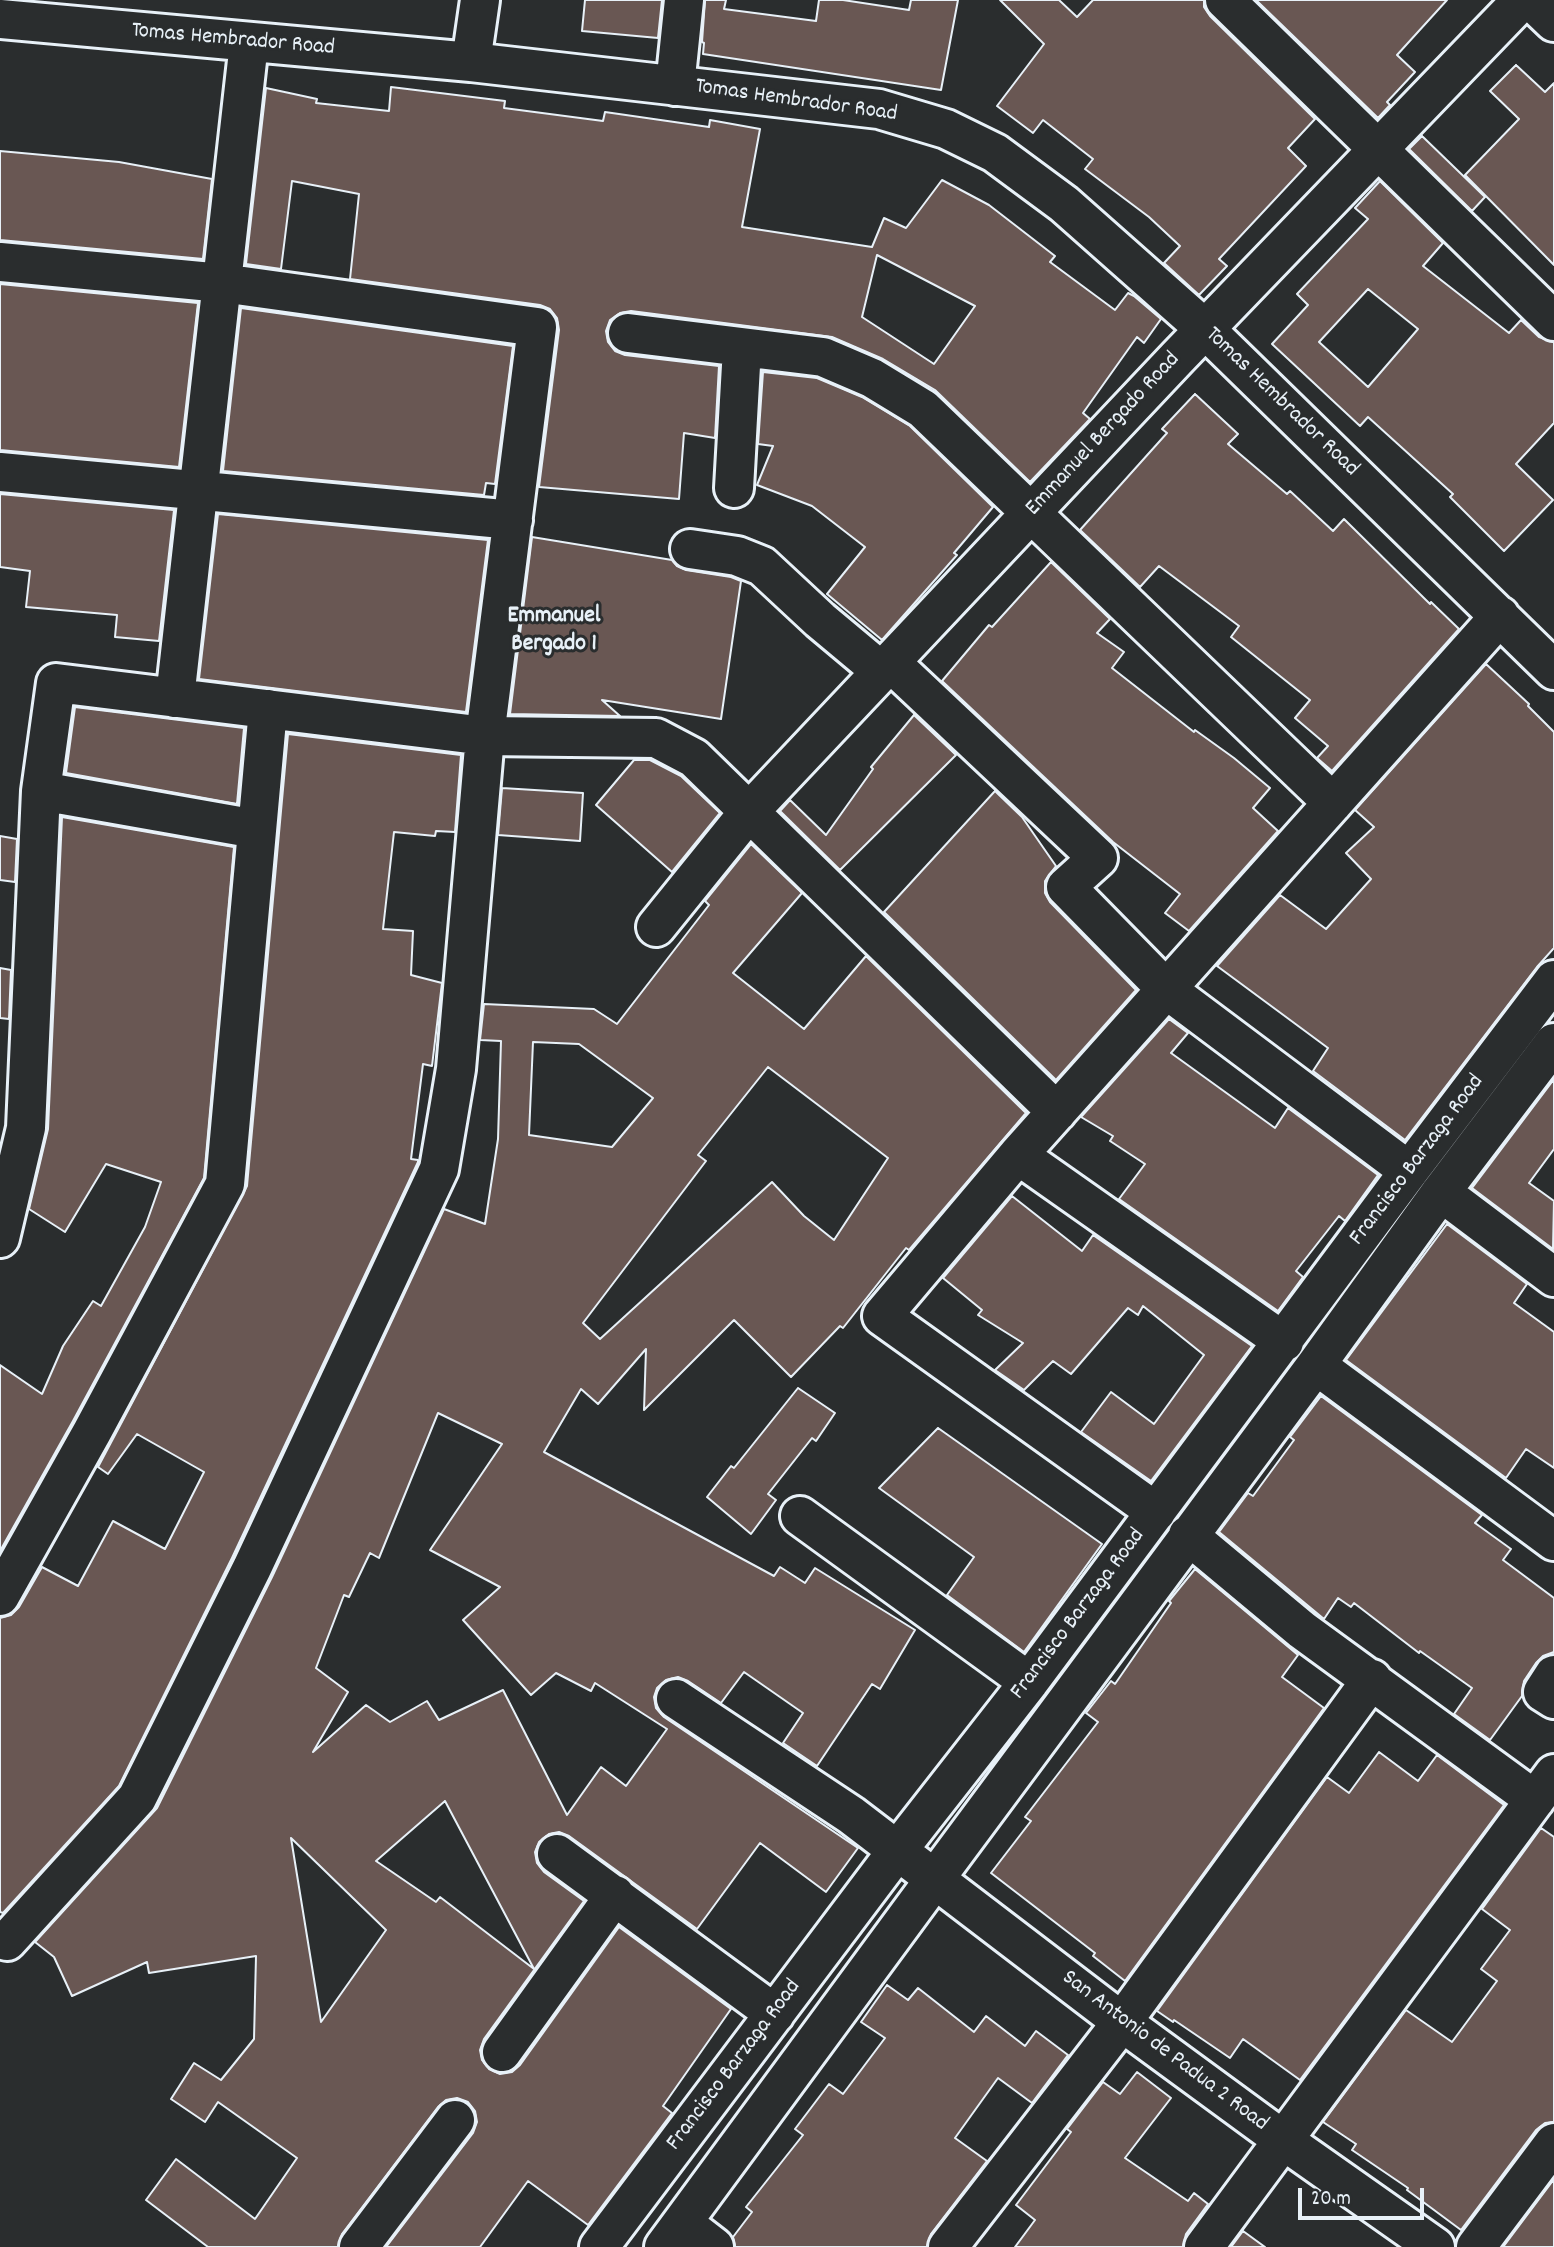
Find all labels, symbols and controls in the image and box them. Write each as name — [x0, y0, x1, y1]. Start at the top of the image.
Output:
street label: Tomas Hembrador Road — [130, 18, 336, 64]
street label: Tomas Hembrador Road — [693, 74, 899, 130]
street label: Tomas Hembrador Road — [1198, 322, 1364, 484]
street label: Emmanuel Bergado Road — [1021, 347, 1187, 523]
district label: Emmanuel Bergado 1 — [508, 604, 600, 660]
street label: Francisco Barzaga Road — [1345, 1070, 1491, 1252]
street label: Francisco Barzaga Road — [1006, 1524, 1152, 1706]
street label: San Antonio de Padua 2 Road — [1055, 1965, 1273, 2139]
street label: Francisco Barzaga Road — [662, 1975, 808, 2157]
scale bar — [1302, 2174, 1428, 2218]
text: 20 m — [1311, 2185, 1351, 2215]

